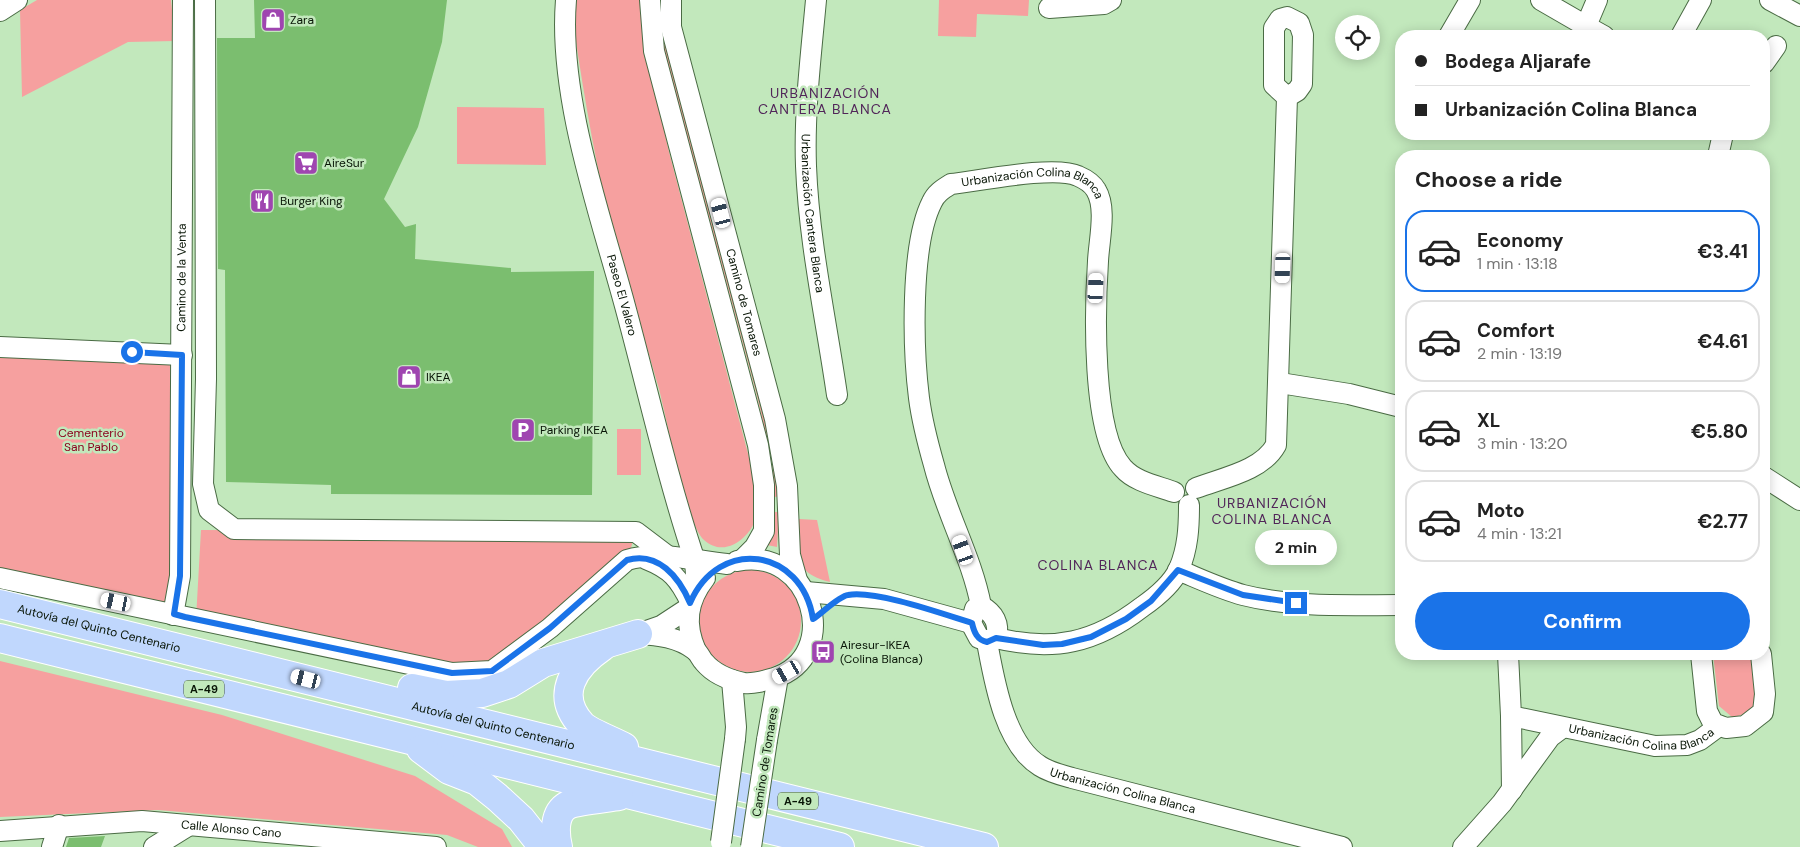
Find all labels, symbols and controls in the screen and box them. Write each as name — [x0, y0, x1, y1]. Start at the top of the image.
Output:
shop icon: Zara — [260, 7, 286, 33]
place label: Zara — [290, 12, 314, 28]
map controls — [1335, 15, 1380, 60]
button: locate — [1335, 15, 1380, 60]
text: Bodega Aljarafe — [1445, 49, 1591, 74]
district label: URBANIZACIÓN CANTERA BLANCA — [758, 84, 892, 118]
text: Urbanización Colina Blanca — [1445, 97, 1697, 122]
street label: Urbanización Cantera Blanca — [798, 134, 828, 294]
supermarket icon: AireSur — [293, 150, 319, 176]
place label: AireSur — [324, 155, 365, 171]
street label: Urbanización Colina Blanca — [960, 164, 1107, 201]
text: Choose a ride — [1415, 165, 1563, 194]
restaurant icon: Burger King — [249, 188, 275, 214]
place label: Burger King — [280, 193, 343, 209]
car — [709, 197, 732, 229]
street label: Camino de la Venta — [173, 224, 190, 332]
text: Economy — [1477, 228, 1564, 253]
icon: car — [1417, 229, 1462, 274]
text: €3.41 — [1697, 239, 1748, 264]
street label: Camino de Tomares — [722, 247, 766, 358]
street label: Paseo El Valero — [603, 253, 641, 338]
car — [1274, 253, 1291, 283]
text: 1 min · 13:18 — [1477, 253, 1558, 274]
car — [1087, 273, 1104, 303]
text: Comfort — [1477, 318, 1555, 343]
icon: car — [1417, 319, 1462, 364]
text: €4.61 — [1697, 329, 1748, 354]
route start — [121, 341, 143, 363]
text: 2 min · 13:19 — [1477, 343, 1562, 364]
shop icon: IKEA — [396, 364, 422, 390]
place label: IKEA — [426, 369, 451, 385]
text: XL — [1477, 408, 1500, 433]
icon: car — [1417, 409, 1462, 454]
parking icon: Parking IKEA — [510, 417, 536, 443]
text: €5.80 — [1691, 419, 1748, 444]
place label: Parking IKEA — [540, 422, 608, 438]
park label: Cementerio San Pablo — [58, 425, 124, 455]
text: 3 min · 13:20 — [1477, 433, 1567, 454]
district label: URBANIZACIÓN COLINA BLANCA — [1211, 494, 1333, 528]
text: Moto — [1477, 498, 1525, 523]
icon: car — [1417, 499, 1462, 544]
text: €2.77 — [1697, 509, 1748, 534]
text: 4 min · 13:21 — [1477, 523, 1562, 544]
callout: 2 min — [1255, 530, 1337, 566]
car — [950, 533, 975, 567]
text: 2 min — [1275, 537, 1317, 558]
district label: COLINA BLANCA — [1037, 556, 1159, 574]
car — [99, 592, 132, 612]
route end — [1285, 592, 1307, 614]
button: Confirm — [1415, 592, 1750, 650]
street label: Autovía del Quinto Centenario — [16, 601, 182, 656]
place label: Airesur-IKEA (Colina Blanca) — [840, 637, 923, 667]
bus stop icon: Airesur-IKEA (Colina Blanca) — [810, 639, 836, 665]
car — [770, 658, 803, 686]
car — [289, 668, 322, 690]
road number: A-49 — [184, 681, 224, 698]
street label: Autovía del Quinto Centenario — [410, 698, 576, 754]
street label: Camino de Tomares — [748, 706, 782, 818]
text: Urbanización Colina Blanca — [1567, 720, 1717, 754]
street label: Urbanización Colina Blanca — [1565, 721, 1715, 735]
street label: Urbanización Colina Blanca — [1048, 764, 1197, 817]
road number: A-49 — [778, 792, 818, 809]
street label: Calle Alonso Cano — [180, 816, 282, 841]

